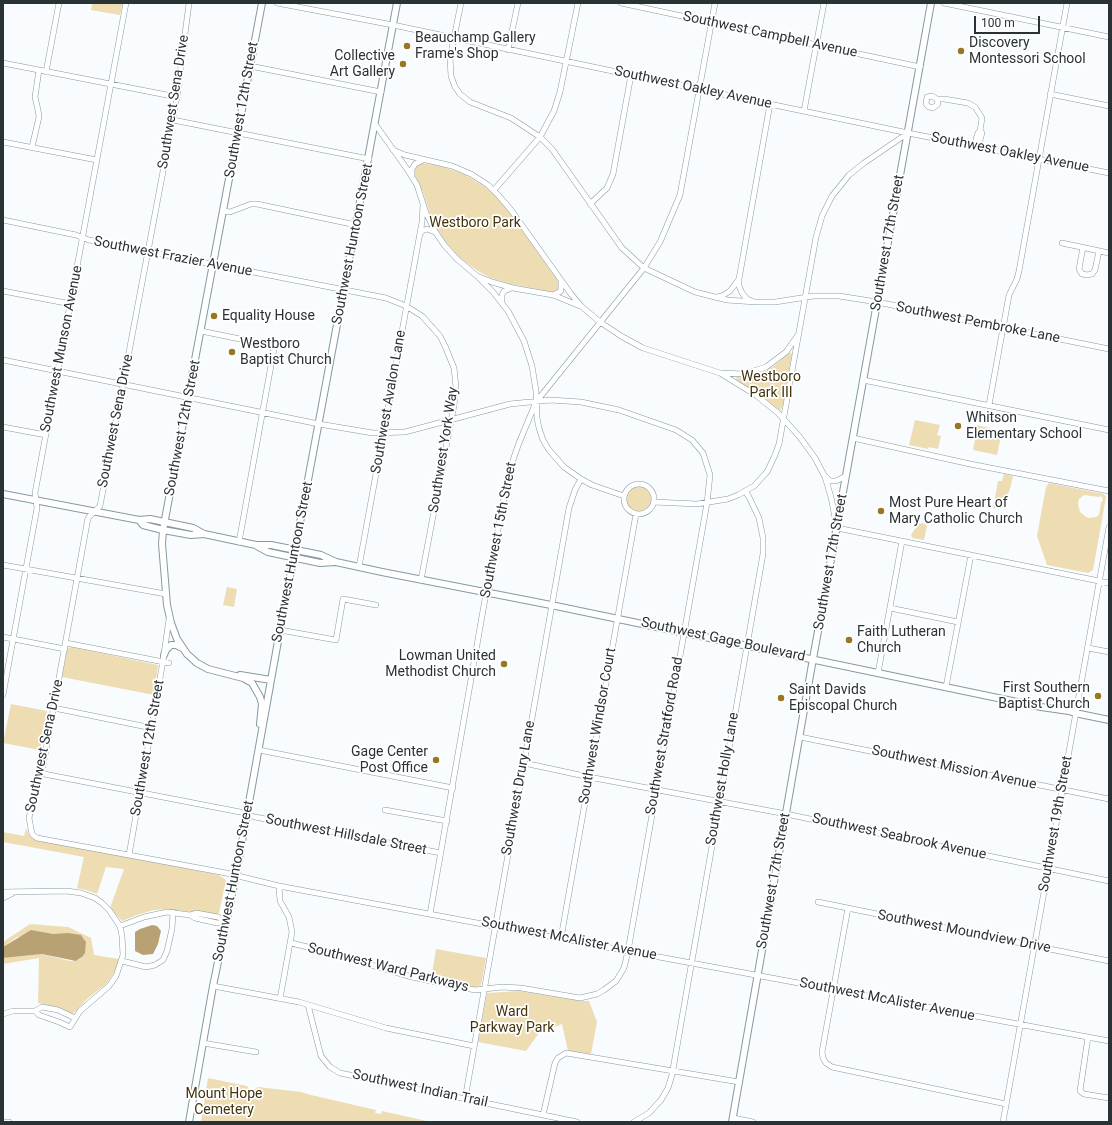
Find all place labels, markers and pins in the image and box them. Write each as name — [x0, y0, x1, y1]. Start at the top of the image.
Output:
place label: Beauchamp Gallery Frame's Shop — [415, 30, 536, 62]
place label: Discovery Montessori School — [969, 35, 1086, 68]
marker: Beauchamp Gallery Frame's Shop — [402, 41, 412, 51]
marker: Discovery Montessori School — [956, 46, 966, 56]
place label: Collective Art Gallery — [330, 48, 395, 80]
marker: Collective Art Gallery — [398, 59, 408, 69]
place label: Equality House — [222, 308, 315, 324]
marker: Equality House — [209, 311, 219, 321]
place label: Westboro Baptist Church — [240, 336, 332, 368]
marker: Westboro Baptist Church — [227, 347, 237, 357]
place label: Whitson Elementary School — [966, 410, 1082, 442]
marker: Whitson Elementary School — [953, 421, 963, 431]
place label: Most Pure Heart of Mary Catholic Church — [889, 495, 1023, 528]
marker: Most Pure Heart of Mary Catholic Church — [876, 506, 886, 516]
place label: Faith Lutheran Church — [857, 624, 946, 656]
marker: Faith Lutheran Church — [844, 635, 854, 645]
place label: Lowman United Methodist Church — [385, 648, 496, 680]
marker: Lowman United Methodist Church — [499, 659, 509, 669]
place label: First Southern Baptist Church — [998, 680, 1090, 712]
place label: Saint Davids Episcopal Church — [789, 682, 897, 714]
marker: First Southern Baptist Church — [1093, 691, 1103, 701]
marker: Saint Davids Episcopal Church — [776, 693, 786, 703]
place label: Gage Center Post Office — [351, 744, 428, 776]
marker: Gage Center Post Office — [431, 755, 441, 765]

